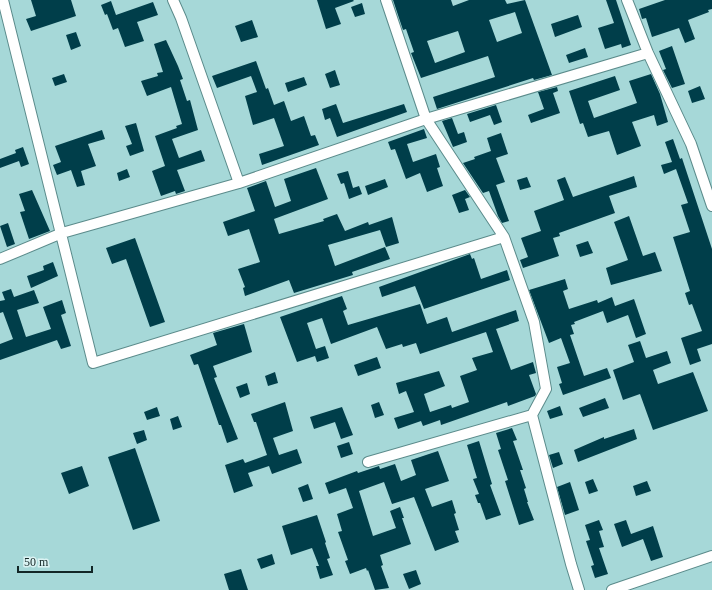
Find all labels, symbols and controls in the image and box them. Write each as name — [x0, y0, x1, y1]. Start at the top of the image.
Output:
scale bar — [18, 548, 92, 574]
text: 50 m — [24, 555, 49, 569]

